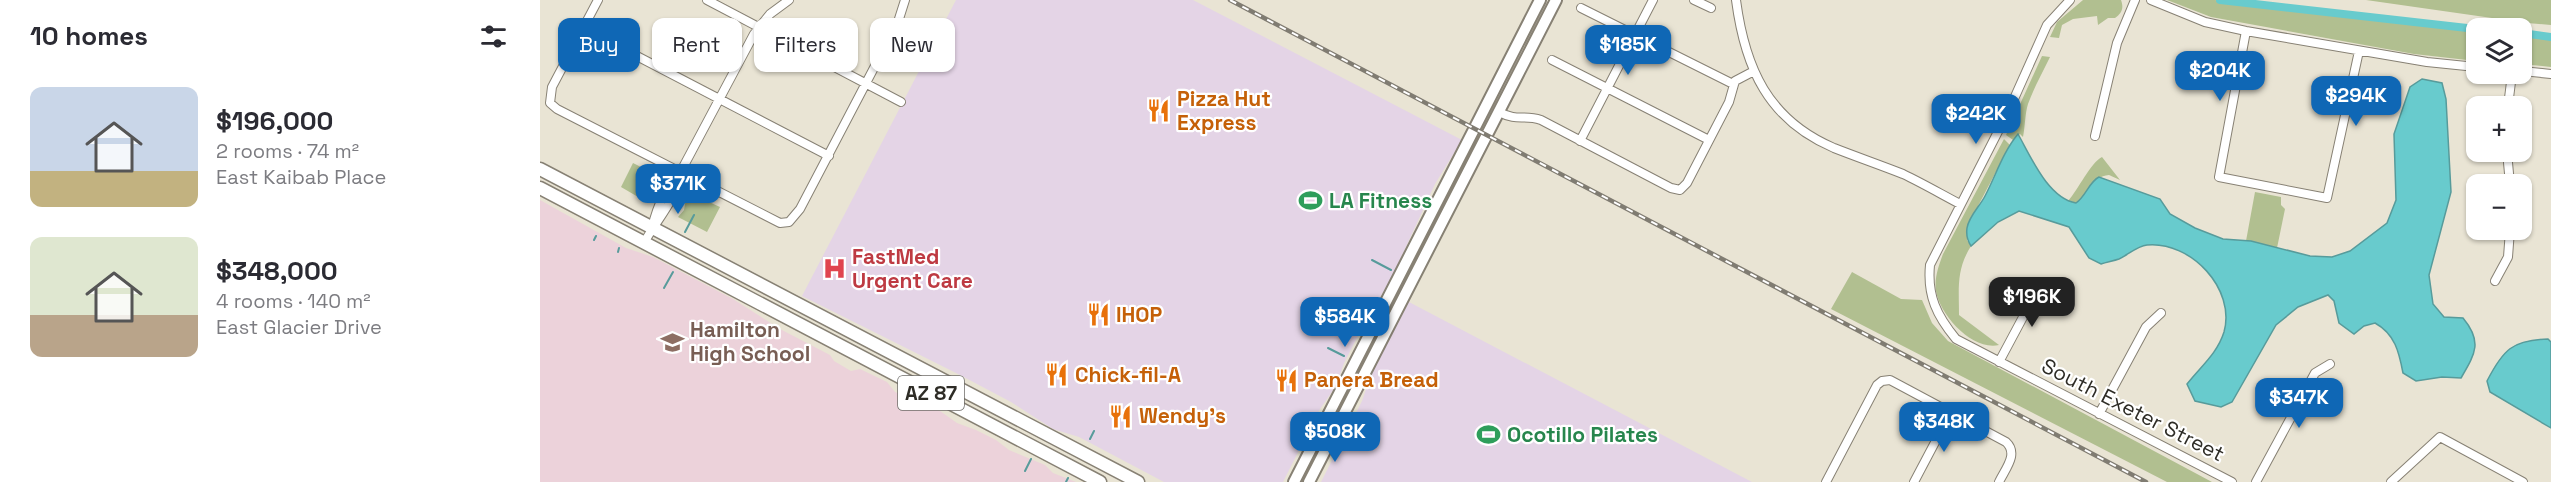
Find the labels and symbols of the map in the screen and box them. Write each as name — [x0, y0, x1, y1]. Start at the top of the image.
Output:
pin: $185K — [1586, 25, 1670, 76]
pin: $204K — [2178, 51, 2262, 102]
pin: $294K — [2314, 76, 2398, 127]
place label: Pizza Hut Express — [1177, 85, 1271, 136]
pin: $242K — [1934, 94, 2018, 145]
restaurant icon: Pizza Hut Express — [1146, 98, 1172, 124]
pin: $371K — [636, 164, 720, 215]
place label: LA Fitness — [1329, 187, 1432, 214]
sports icon: LA Fitness — [1298, 188, 1324, 214]
place label: FastMed Urgent Care — [852, 243, 973, 294]
hospital icon: FastMed Urgent Care — [821, 256, 847, 282]
pin: $196K — [1990, 277, 2074, 328]
pin: $584K — [1303, 297, 1387, 348]
place label: IHOP — [1116, 301, 1163, 328]
restaurant icon: IHOP — [1085, 302, 1111, 328]
place label: Hamilton High School — [690, 316, 810, 367]
school or university icon: Hamilton High School — [659, 329, 685, 355]
street label: South Exeter Street — [2037, 352, 2229, 467]
place label: Chick-fil-A — [1075, 361, 1181, 388]
restaurant icon: Chick-fil-A — [1044, 362, 1070, 388]
place label: Panera Bread — [1304, 366, 1439, 393]
restaurant icon: Panera Bread — [1273, 367, 1299, 393]
road number: AZ 87 — [898, 376, 964, 410]
pin: $347K — [2257, 378, 2341, 429]
place label: Wendy's — [1139, 402, 1226, 429]
pin: $348K — [1902, 402, 1986, 453]
restaurant icon: Wendy's — [1108, 403, 1134, 429]
pin: $508K — [1293, 412, 1377, 463]
place label: Ocotillo Pilates — [1507, 421, 1658, 448]
sports icon: Ocotillo Pilates — [1476, 422, 1502, 448]

